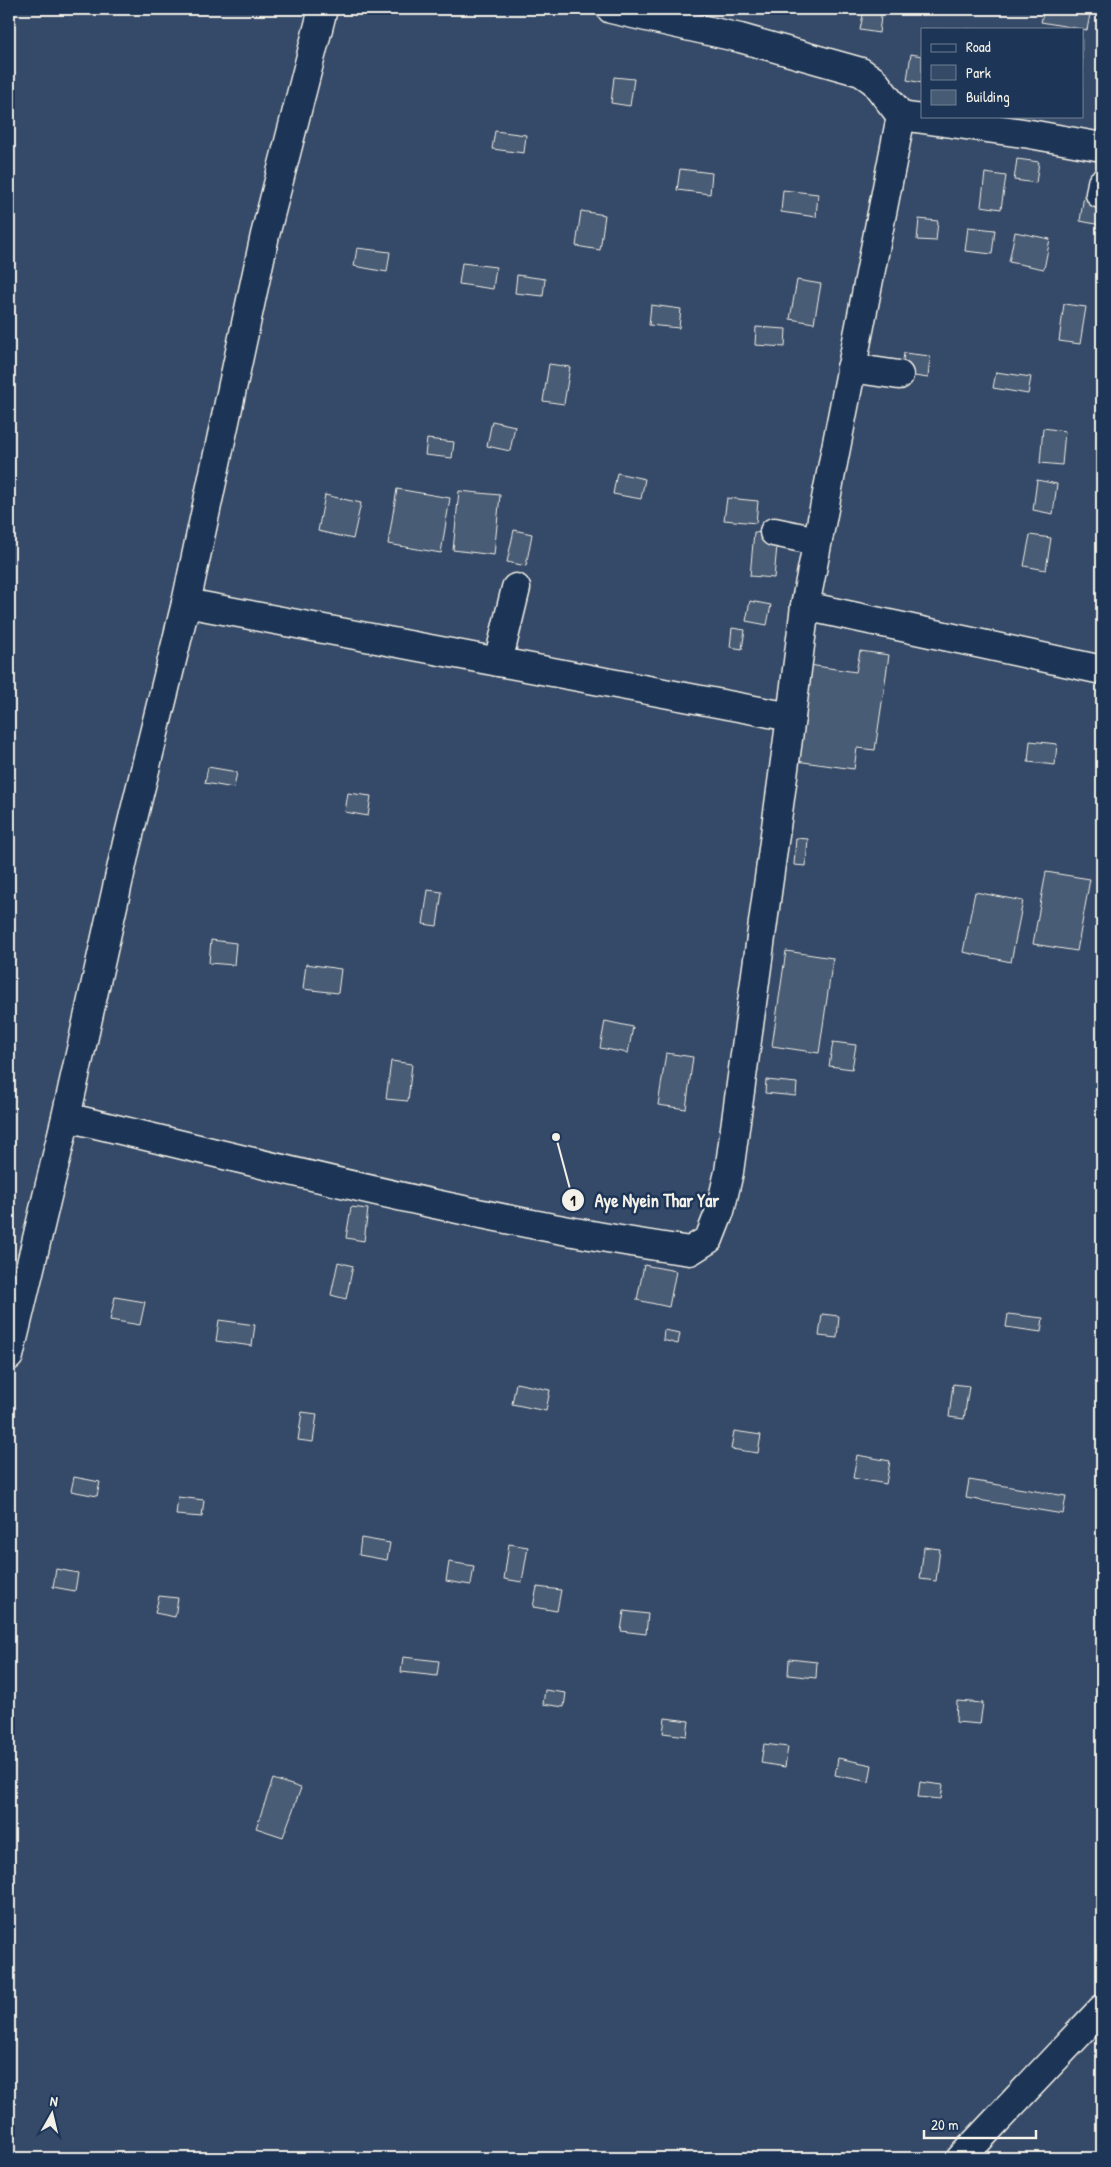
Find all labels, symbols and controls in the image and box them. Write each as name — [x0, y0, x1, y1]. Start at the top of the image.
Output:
legend — [921, 28, 1084, 118]
text: Road — [966, 36, 991, 57]
text: Park — [966, 62, 991, 83]
text: Building — [966, 86, 1010, 107]
callout: Aye Nyein Thar Yar — [560, 1184, 730, 1217]
text: Aye Nyein Thar Yar — [595, 1188, 719, 1214]
text: 1 — [570, 1190, 576, 1211]
north arrow — [28, 2090, 78, 2140]
text: N — [49, 2091, 59, 2111]
scale bar — [924, 2107, 1036, 2139]
text: 20 m — [931, 2114, 958, 2135]

